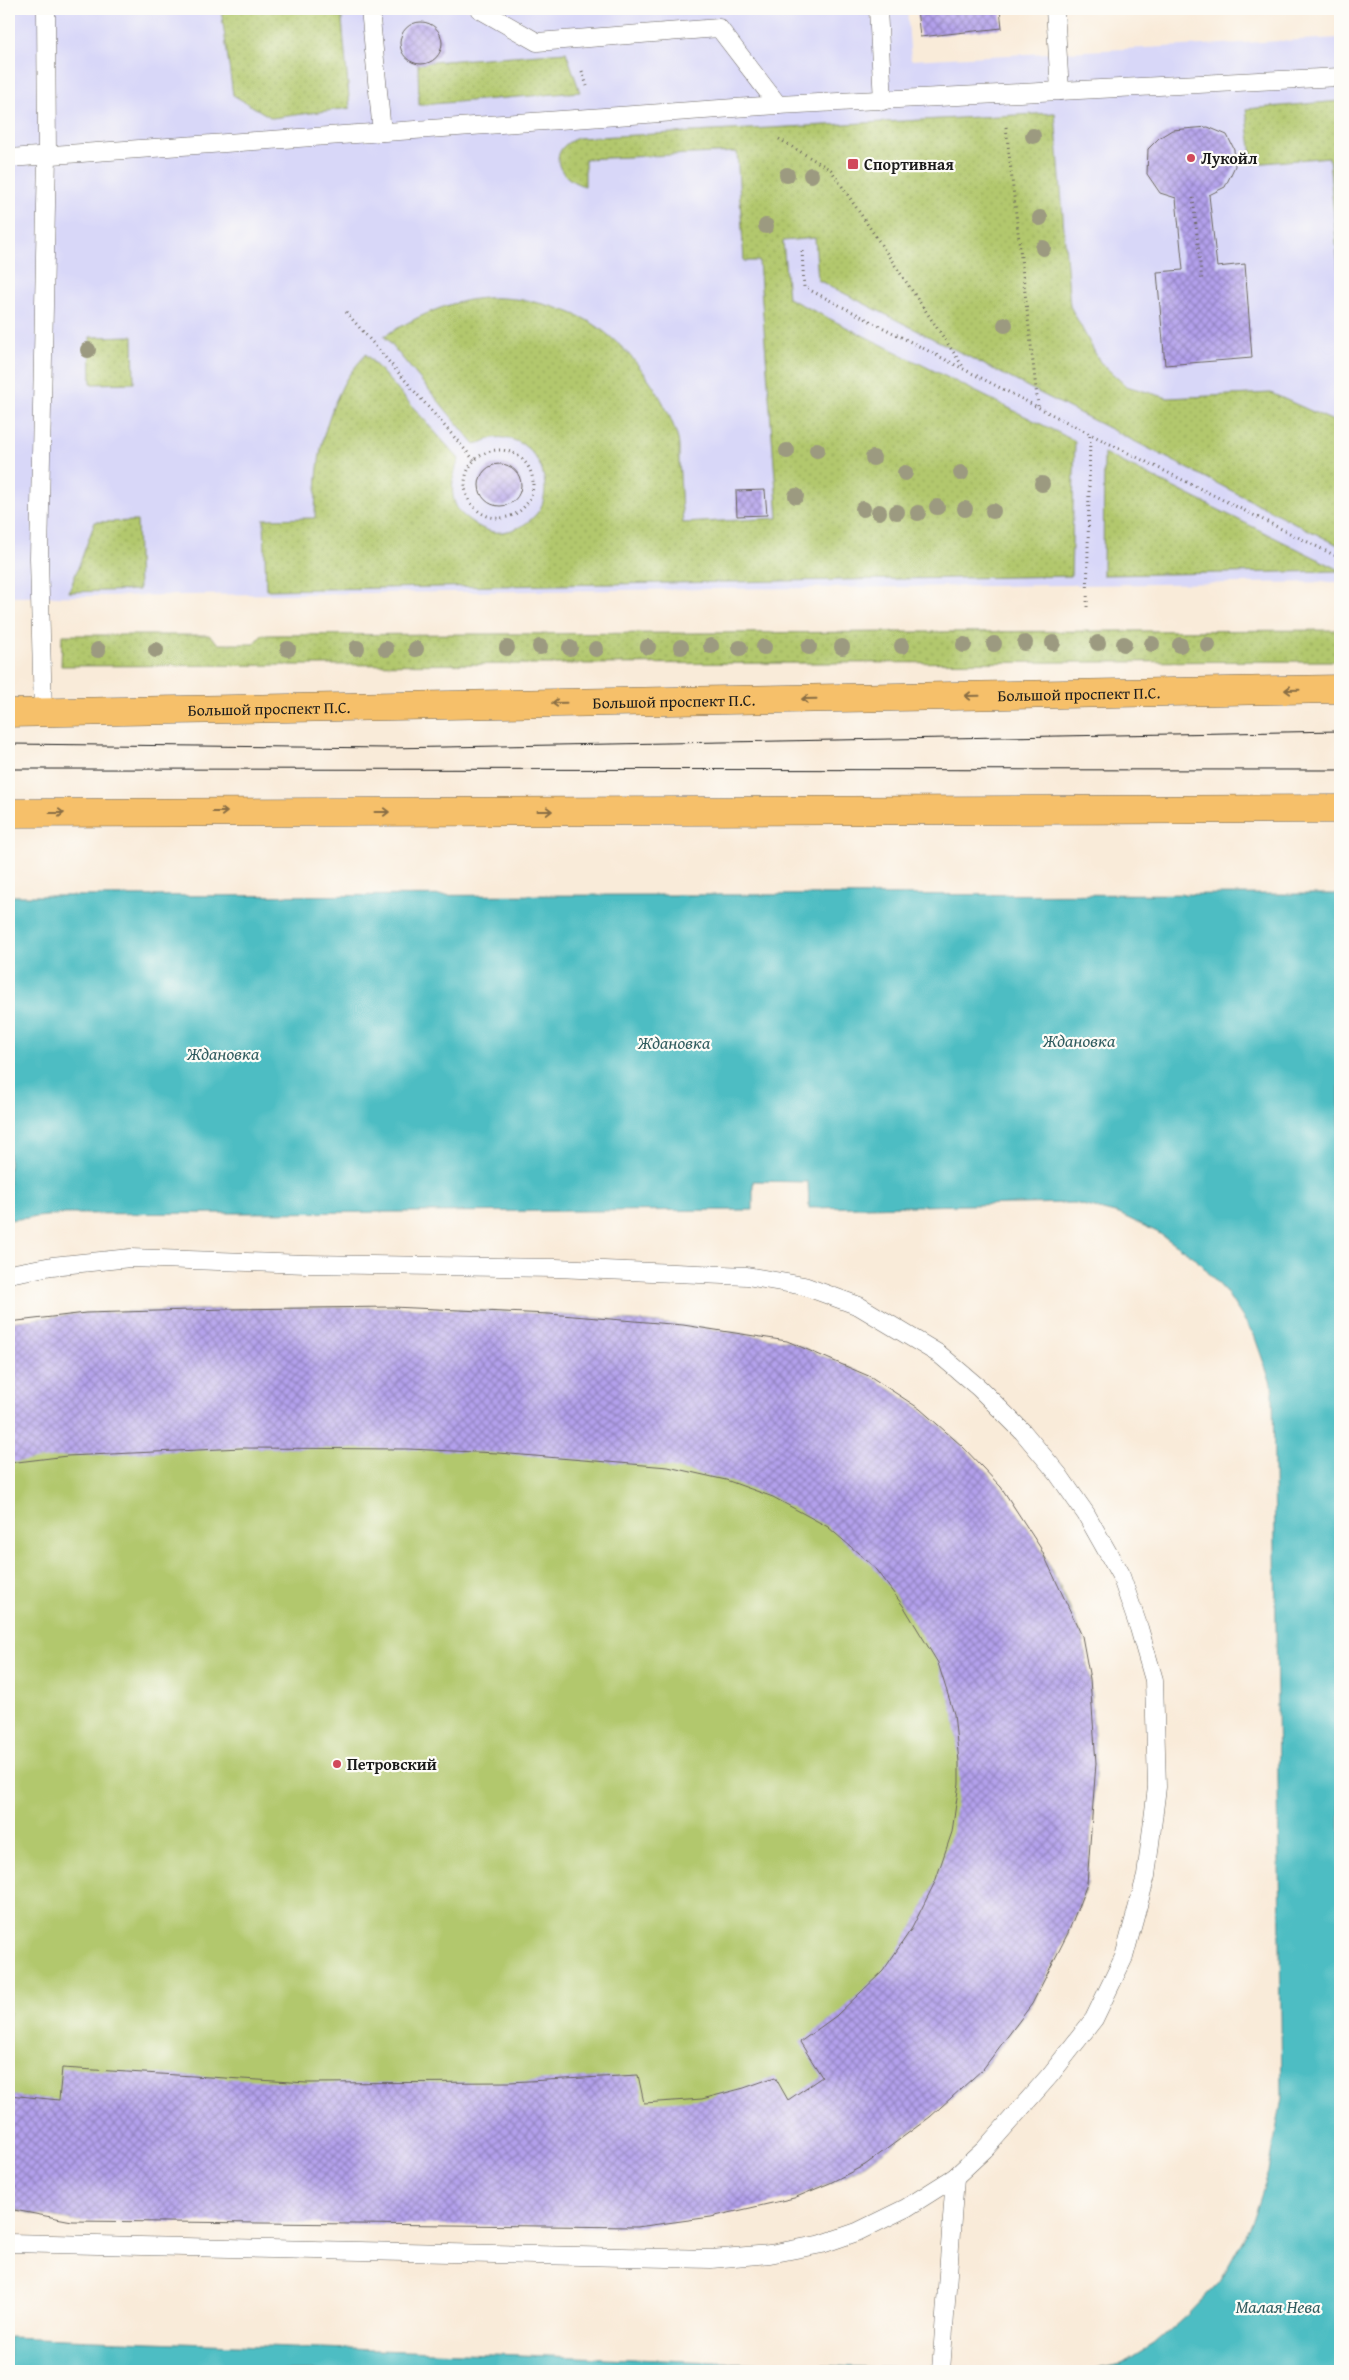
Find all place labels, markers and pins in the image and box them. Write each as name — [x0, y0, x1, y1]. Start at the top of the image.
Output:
place label: Лукойл — [1201, 146, 1258, 170]
place label: Спортивная — [864, 152, 954, 176]
marker: Лукойл — [1185, 152, 1197, 164]
marker: Спортивная — [846, 157, 860, 171]
place label: Петровский — [347, 1752, 437, 1776]
marker: Петровский — [331, 1758, 343, 1770]

